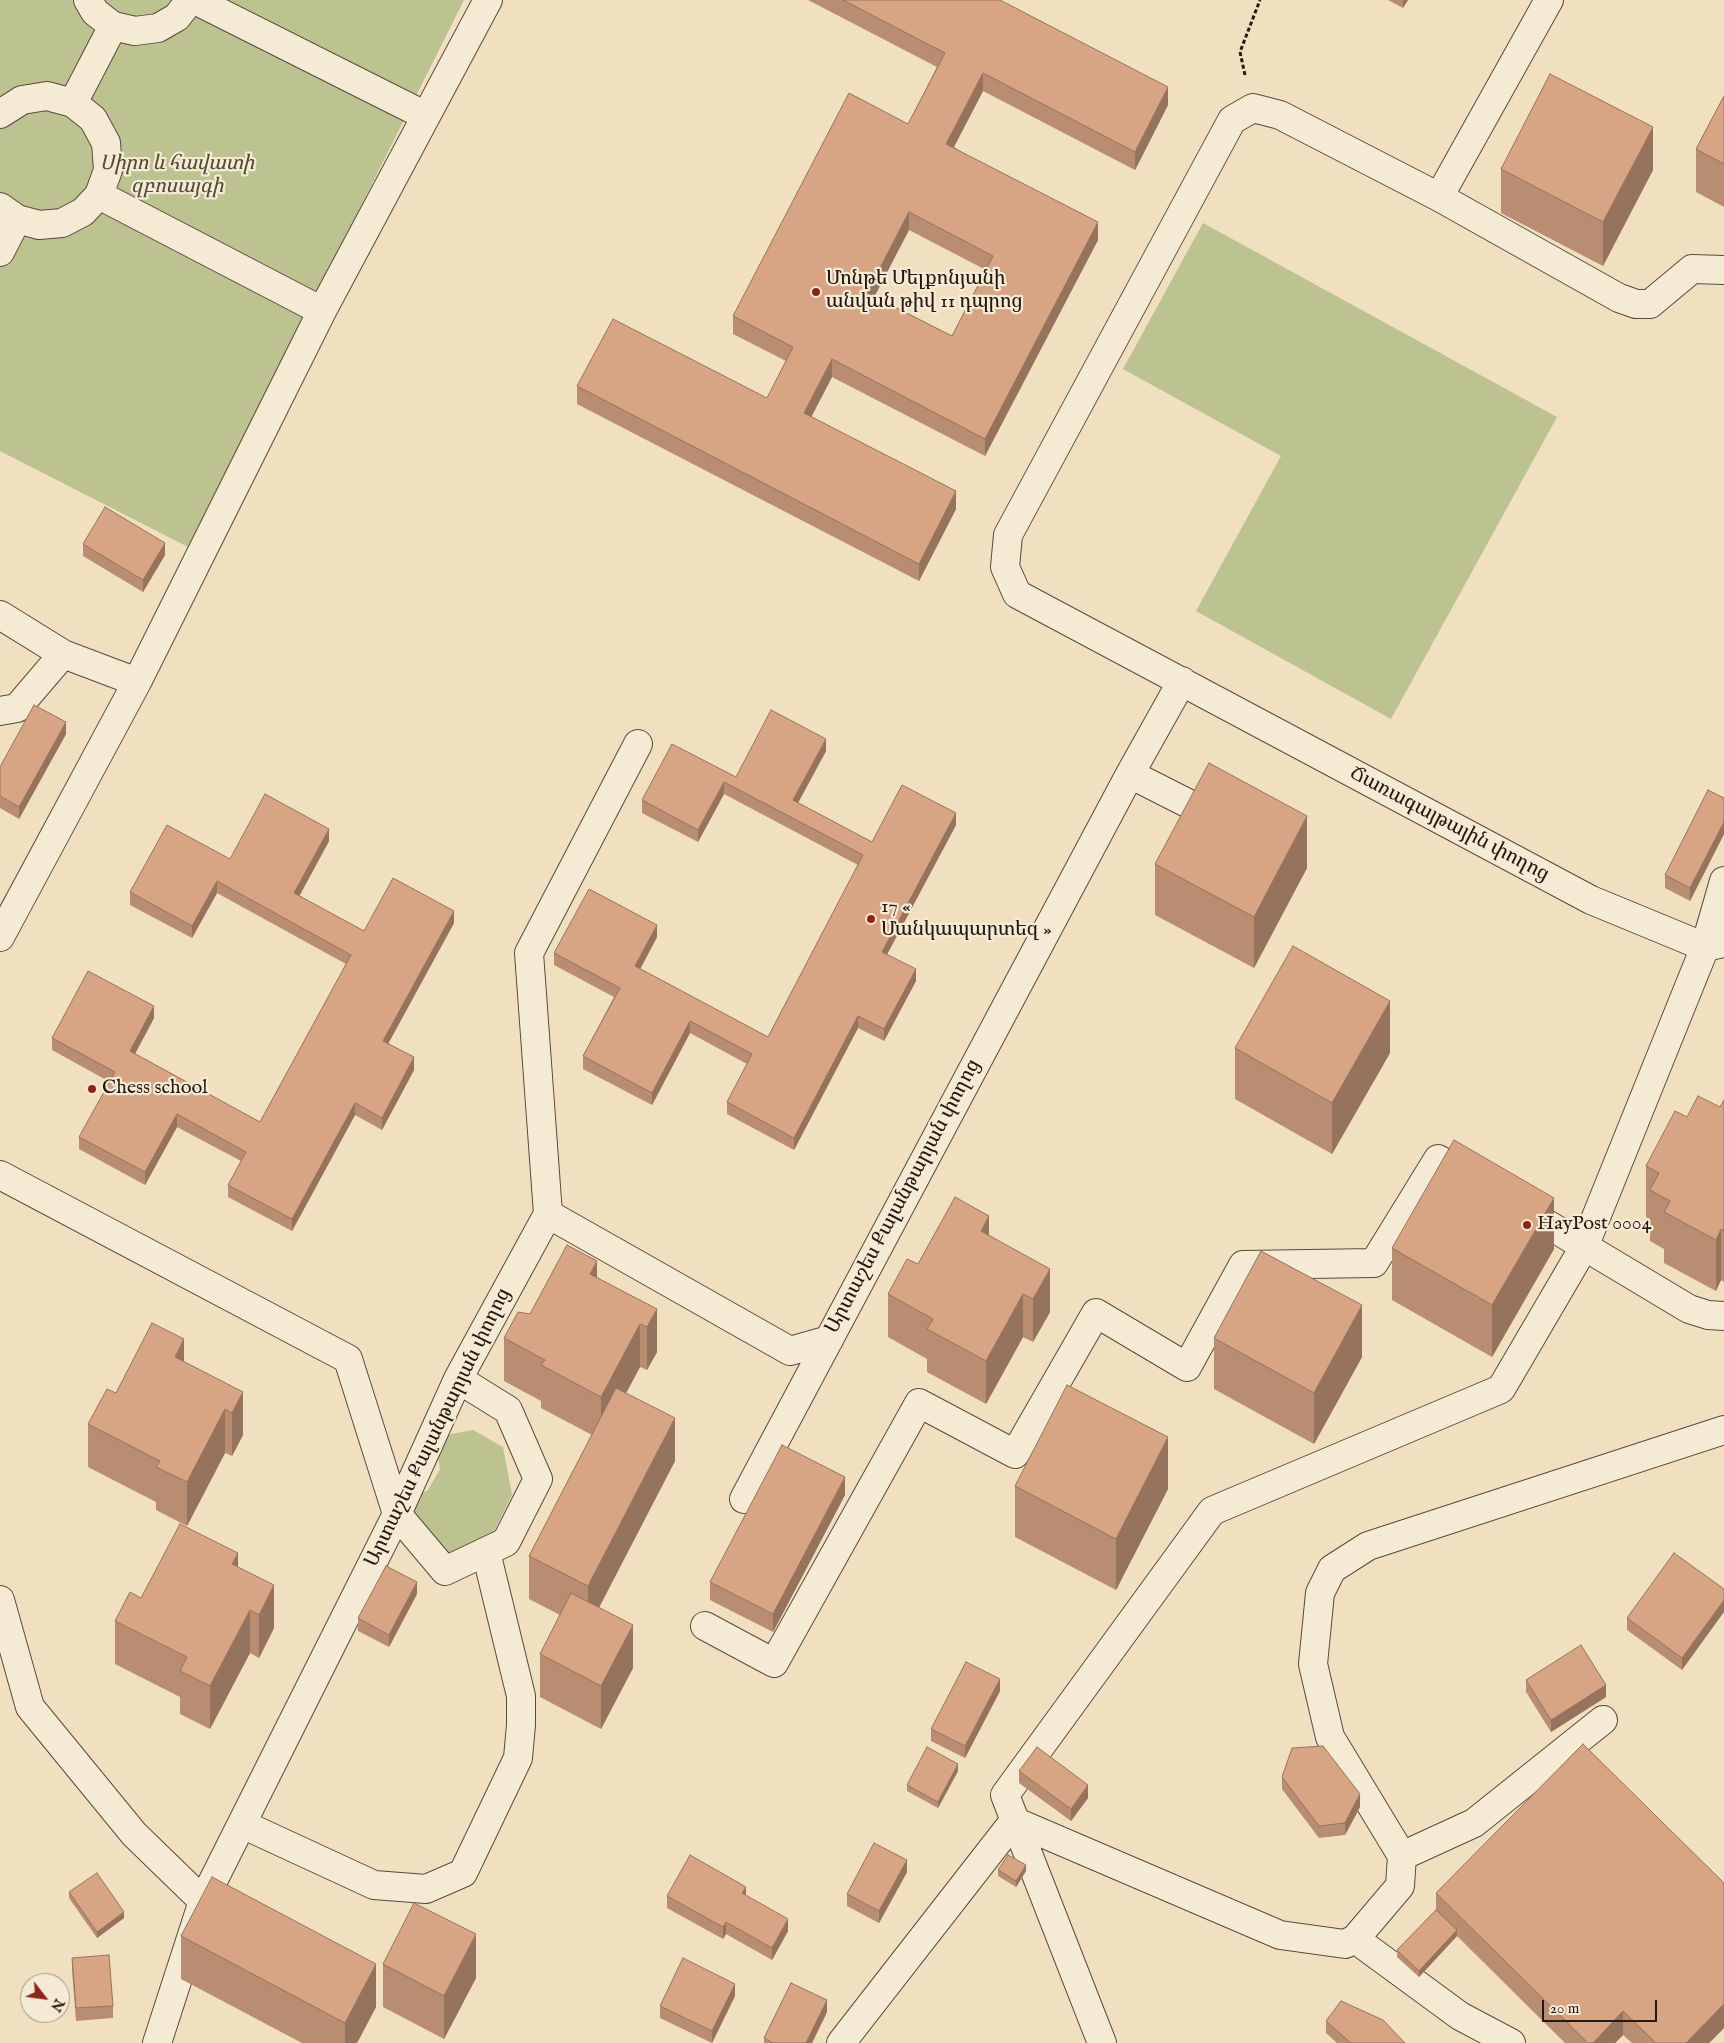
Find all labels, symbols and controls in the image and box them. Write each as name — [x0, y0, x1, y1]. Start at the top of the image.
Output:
park label: Սիրո և հավատի զբոսայգի — [100, 153, 254, 200]
place label: Մոնթե Մելքոնյանի անվան թիվ 11 դպրոց — [826, 268, 1023, 315]
marker: Մոնթե Մելքոնյանի անվան թիվ 11 դպրոց — [810, 286, 822, 298]
street label: Ճառագայթային փողոց — [1345, 762, 1553, 888]
place label: 17 « Մանկապարտեզ » — [881, 896, 1052, 943]
marker: 17 « Մանկապարտեզ » — [865, 913, 877, 925]
street label: Արտաշես Քալանթարյան փողոց — [821, 1056, 987, 1338]
place label: Chess school — [102, 1077, 208, 1101]
marker: Chess school — [86, 1083, 98, 1095]
place label: HayPost 0004 — [1537, 1213, 1651, 1237]
marker: HayPost 0004 — [1521, 1219, 1533, 1231]
street label: Արտաշես Քալանթարյան փողոց — [361, 1285, 517, 1571]
north arrow — [20, 1973, 70, 2023]
scale bar — [1544, 1990, 1659, 2022]
text: N — [46, 1995, 68, 2015]
text: 20 m — [1550, 1999, 1579, 2018]

